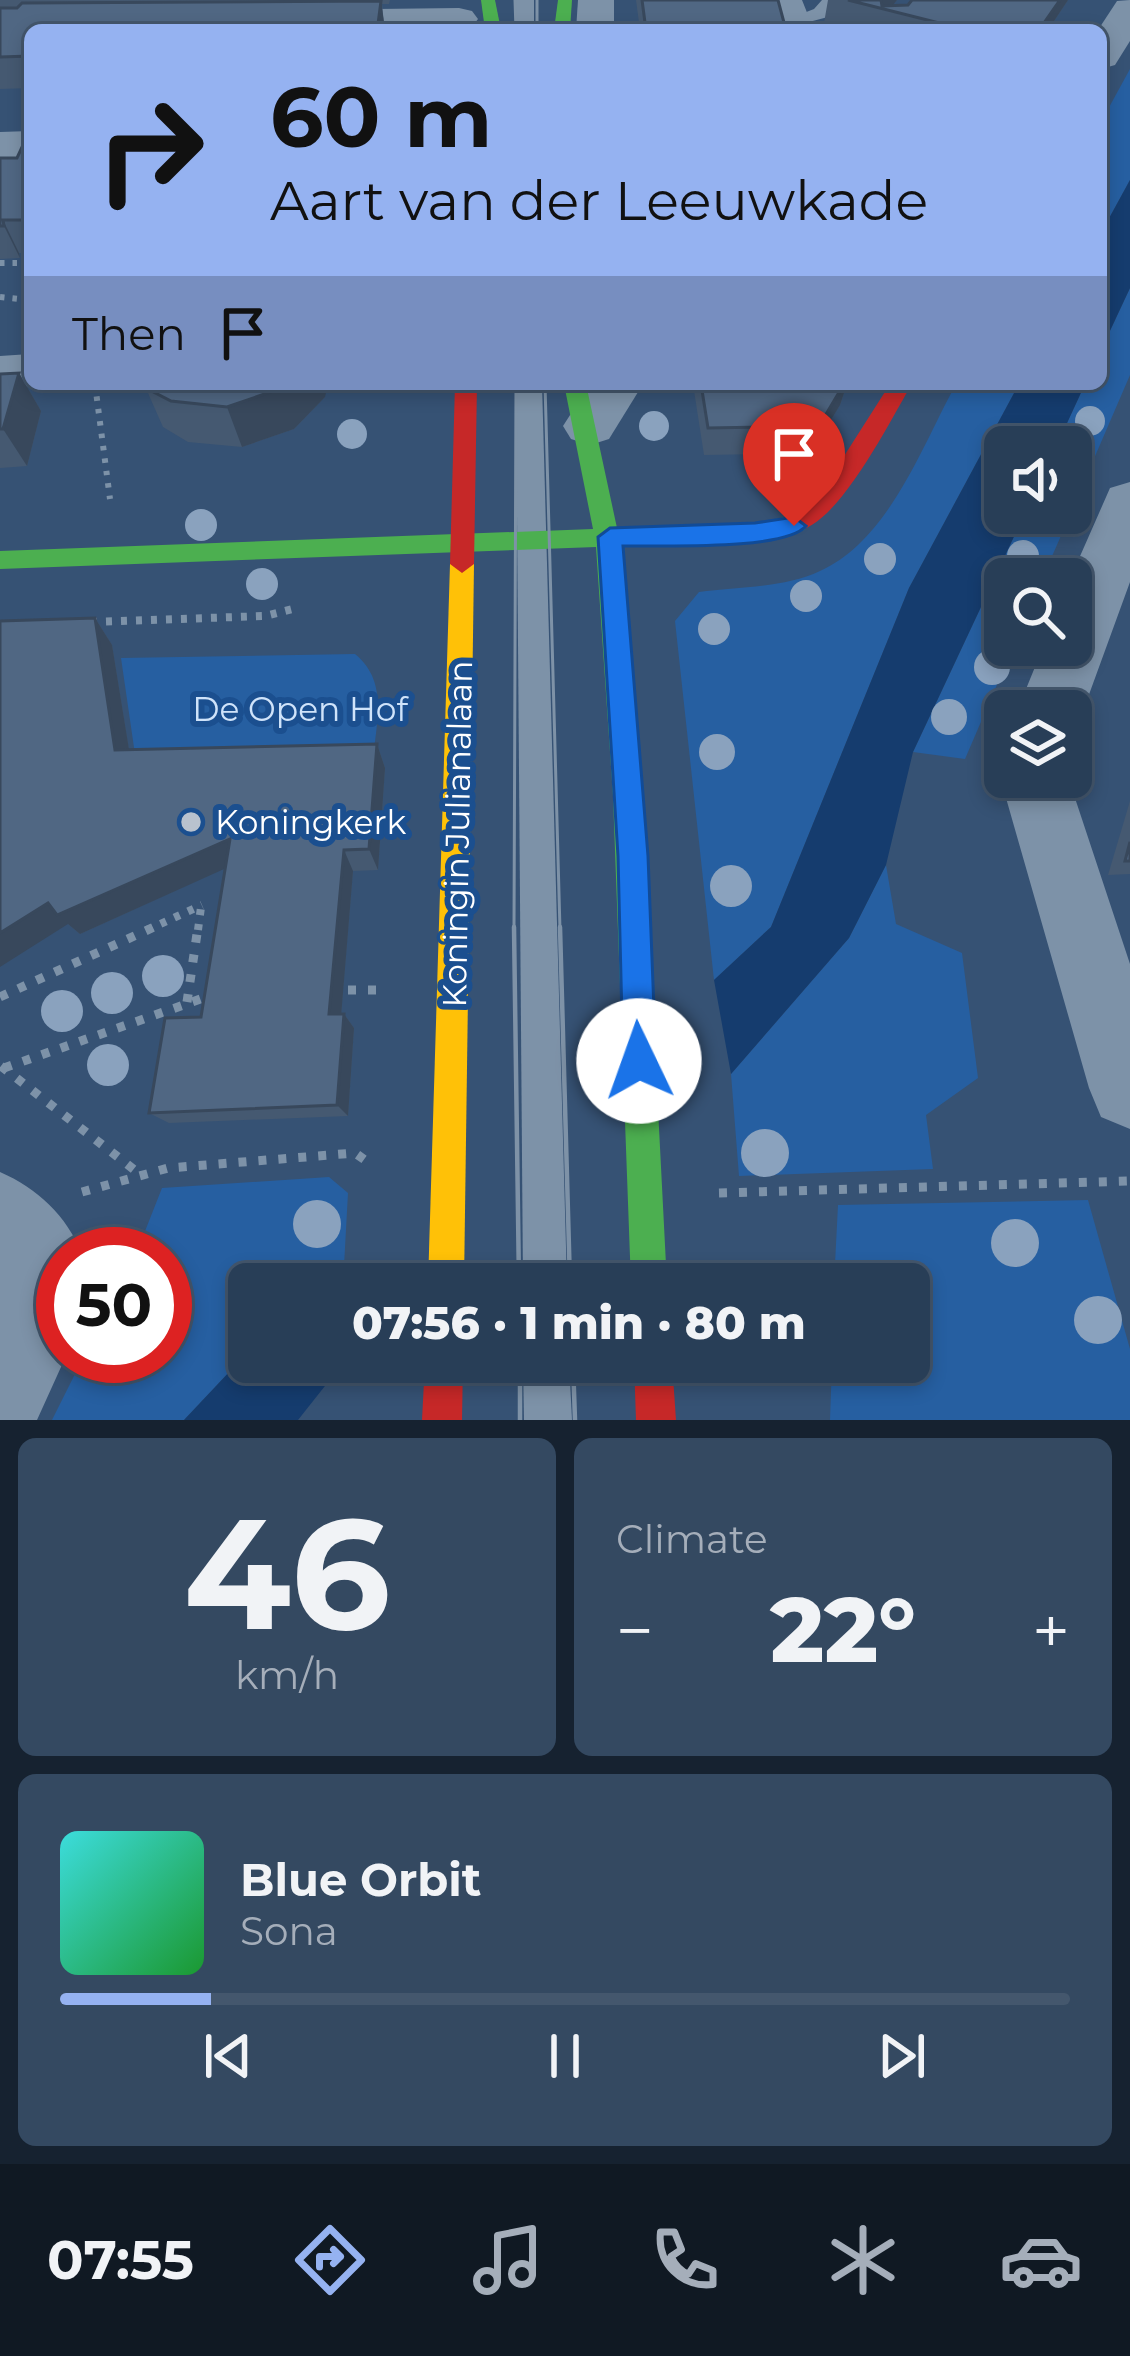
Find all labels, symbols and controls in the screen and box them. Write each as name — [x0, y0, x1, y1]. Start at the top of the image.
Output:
text: 60 m — [270, 66, 492, 168]
icon: right — [72, 72, 228, 228]
text: Aart van der Leeuwkade — [270, 168, 928, 234]
icon: arrive — [210, 300, 276, 366]
text: Then — [72, 306, 186, 361]
pin — [743, 403, 845, 526]
icon: arrive — [761, 421, 827, 487]
map controls — [984, 426, 1092, 798]
button: sound — [984, 426, 1092, 534]
button: search — [984, 558, 1092, 666]
street label: Koningin Julianalaan — [434, 660, 480, 1008]
park label: De Open Hof — [192, 689, 410, 729]
button: layers — [984, 690, 1092, 798]
place label: Koningkerk — [215, 802, 406, 842]
marker: Koningkerk — [178, 809, 204, 835]
position arrow — [576, 998, 702, 1124]
speed limit sign: 50 — [36, 1227, 192, 1383]
text: 07:56 · 1 min · 80 m — [352, 1295, 806, 1350]
text: 46 — [184, 1478, 390, 1668]
text: Climate — [616, 1515, 768, 1563]
text: 22° — [770, 1575, 916, 1685]
text: − — [616, 1590, 654, 1671]
text: + — [1032, 1590, 1070, 1671]
text: km/h — [235, 1651, 339, 1699]
text: Blue Orbit — [240, 1852, 481, 1907]
text: Sona — [240, 1907, 338, 1955]
icon: previous — [195, 2023, 261, 2089]
icon: pause — [532, 2023, 598, 2089]
icon: next — [869, 2023, 935, 2089]
icon: directions — [288, 2218, 372, 2302]
icon: music — [466, 2218, 550, 2302]
icon: phone — [643, 2218, 727, 2302]
icon: climate — [821, 2218, 905, 2302]
icon: car — [999, 2218, 1083, 2302]
text: 07:55 — [47, 2227, 194, 2293]

